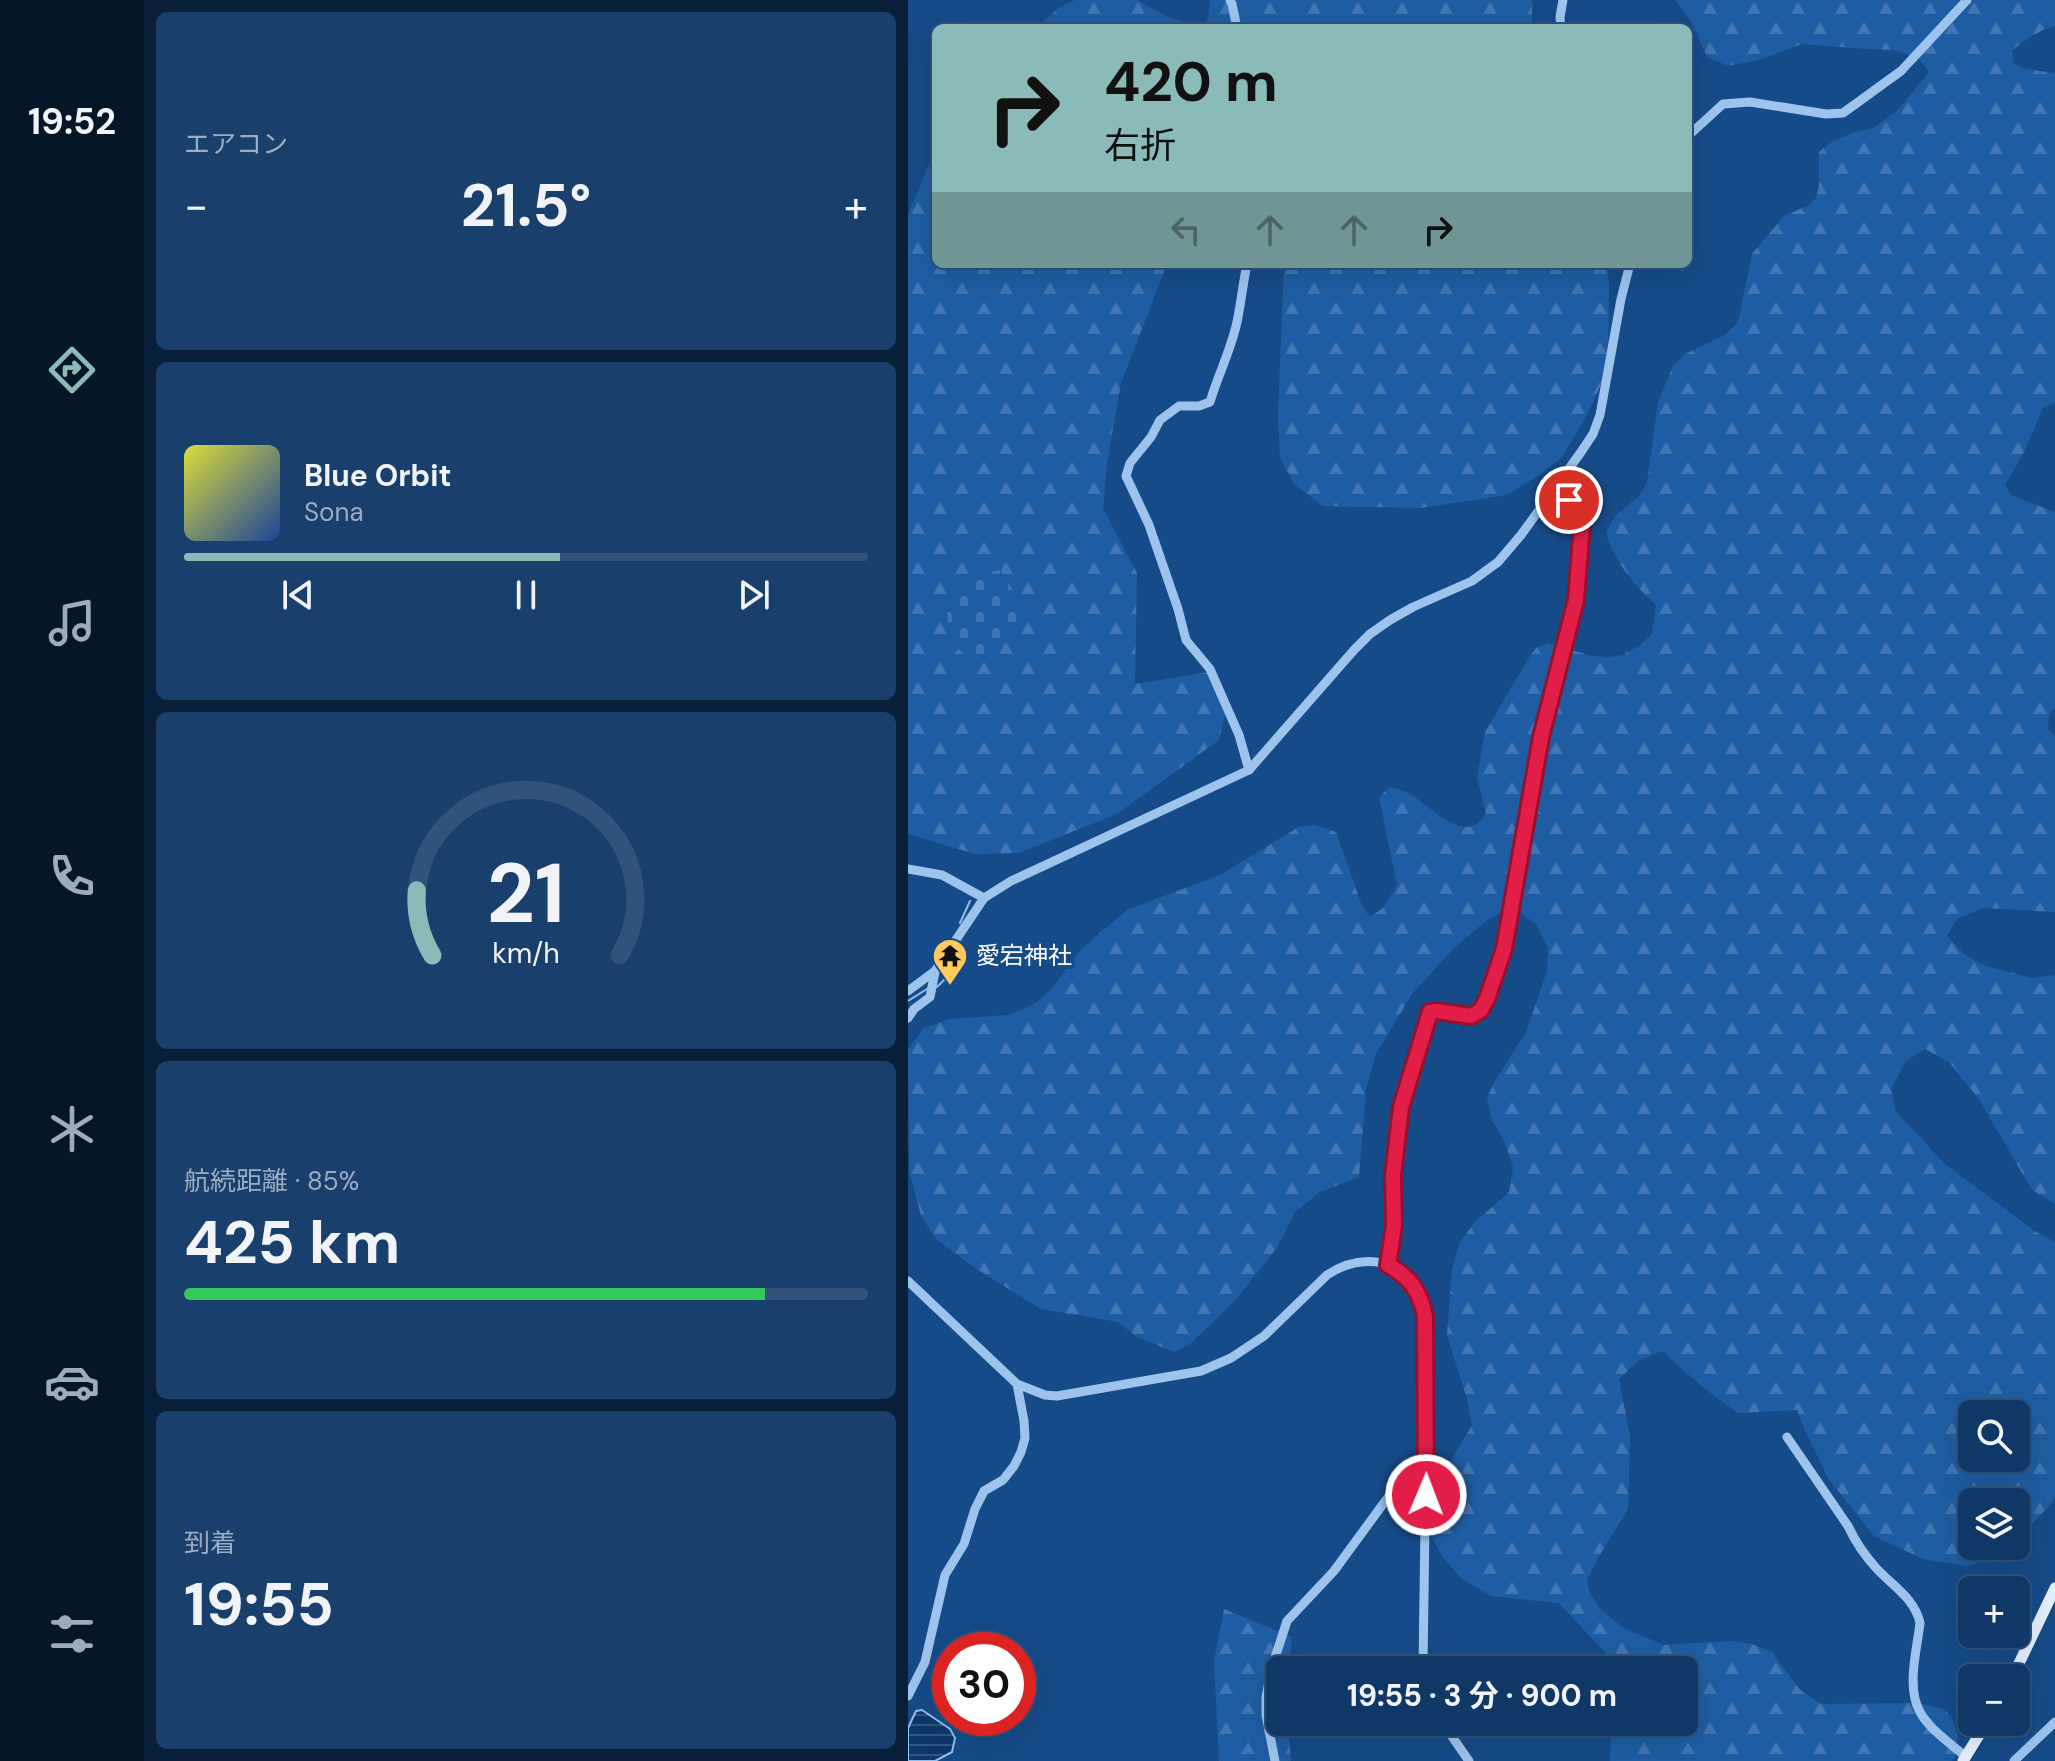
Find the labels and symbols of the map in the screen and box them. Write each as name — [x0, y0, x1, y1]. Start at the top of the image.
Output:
pin — [1535, 466, 1603, 534]
temple icon: 愛宕神社 — [931, 937, 969, 987]
place label: 愛宕神社 — [976, 940, 1072, 971]
position arrow — [1384, 1453, 1468, 1537]
speed limit sign: 30 — [932, 1632, 1036, 1736]

